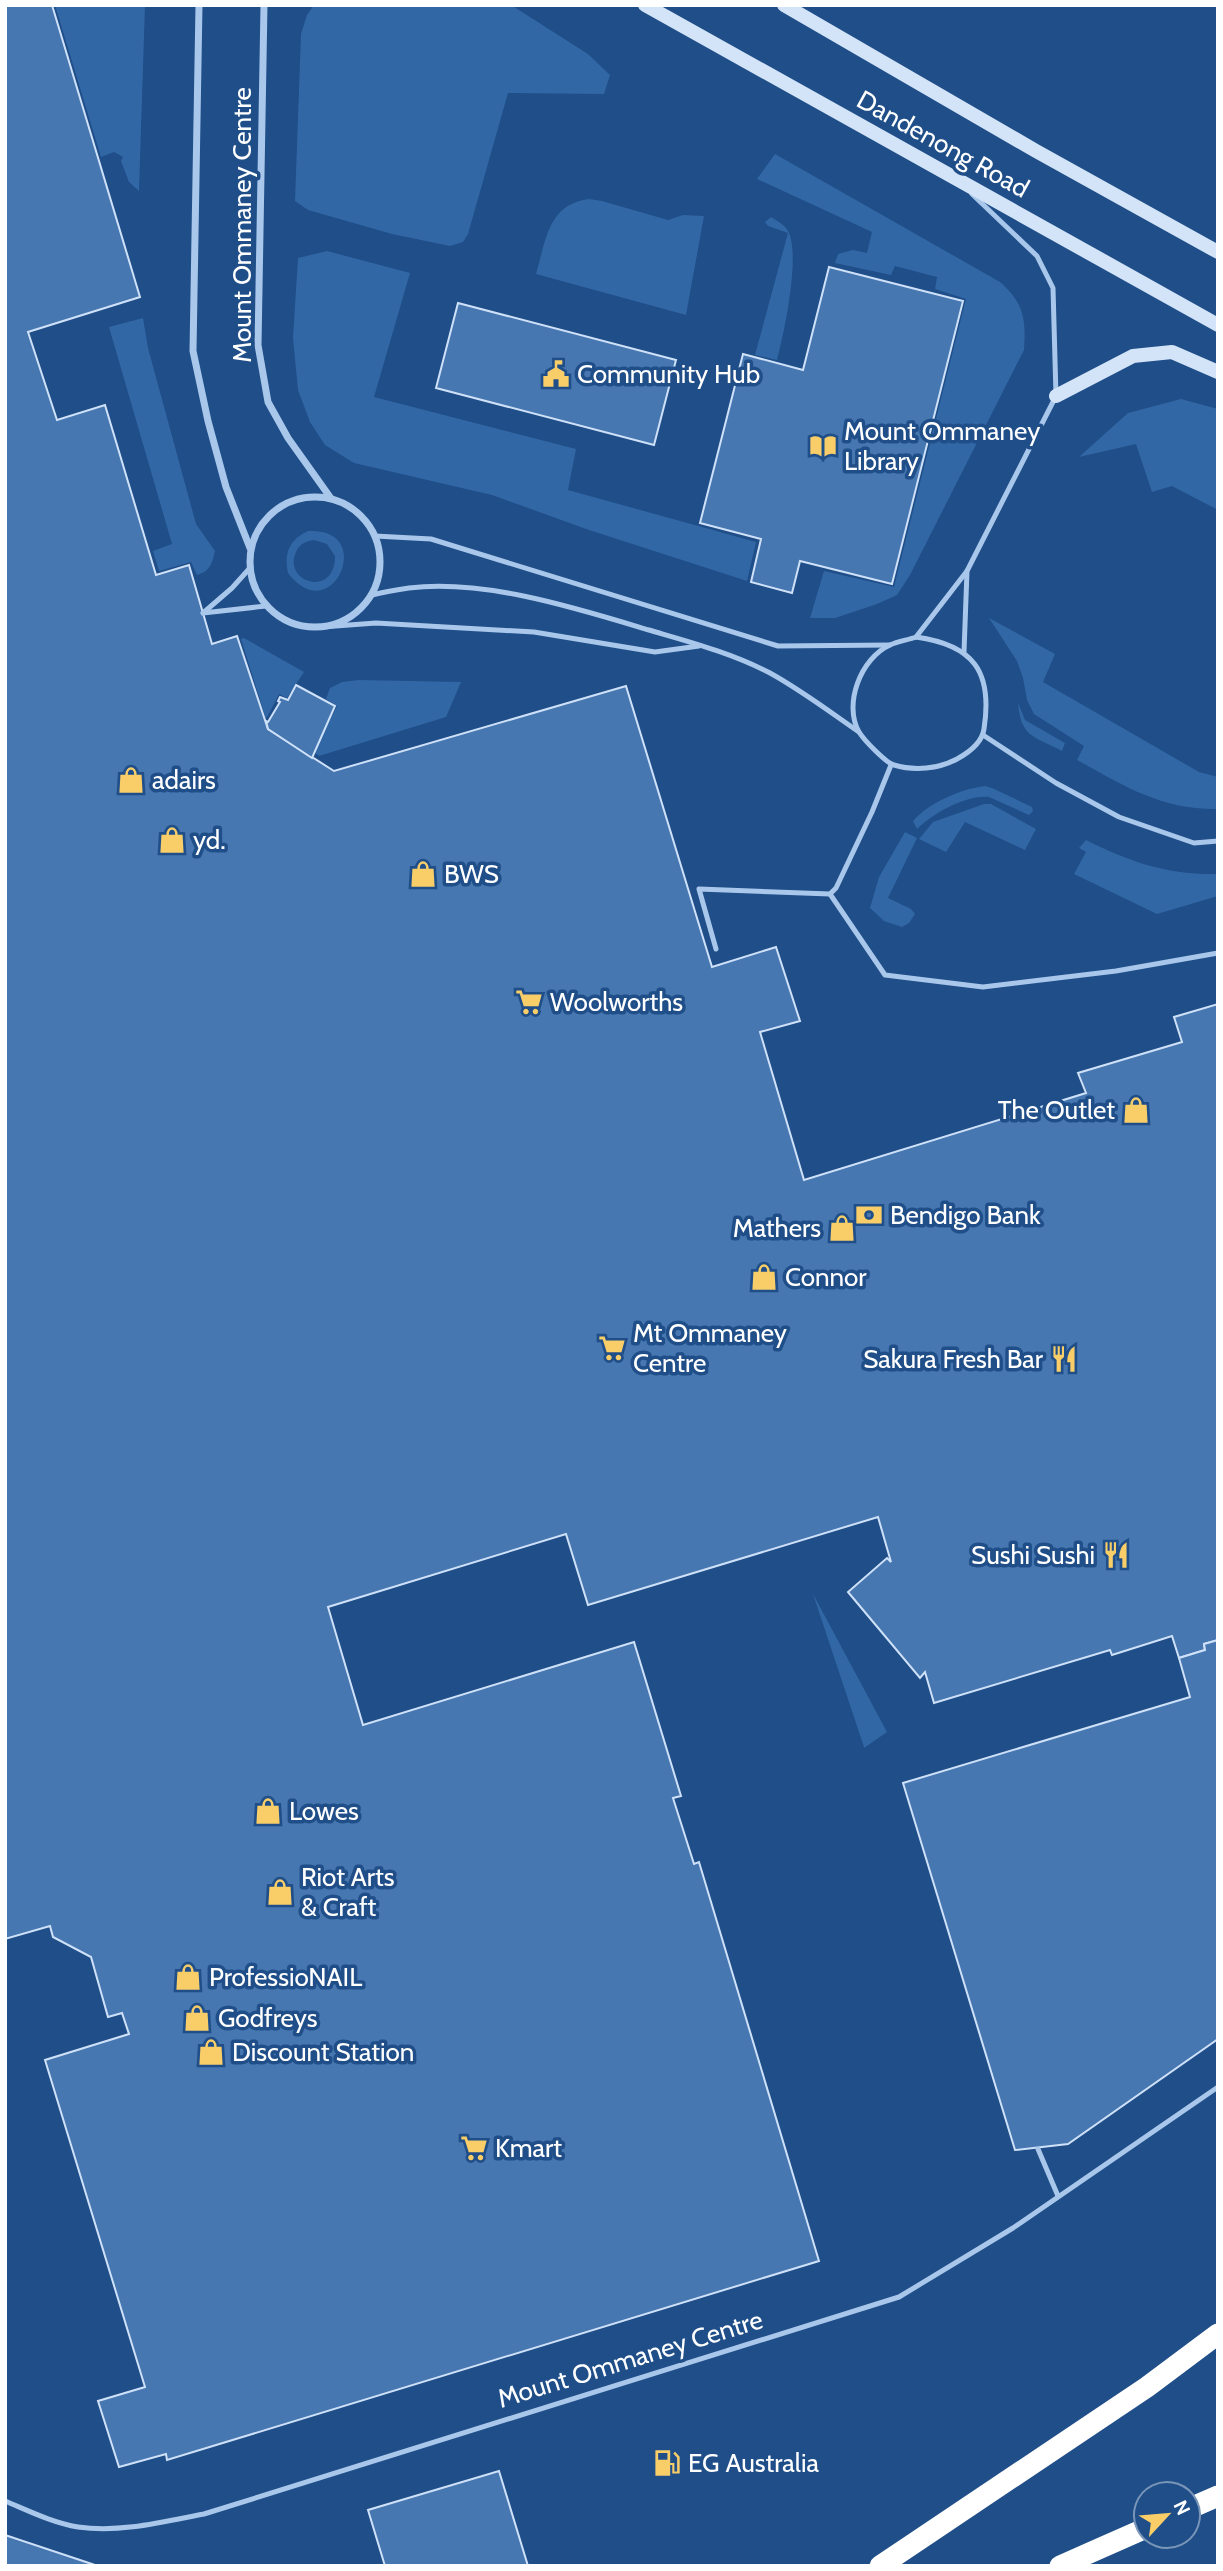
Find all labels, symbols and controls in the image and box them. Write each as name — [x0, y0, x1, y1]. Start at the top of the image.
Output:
street label: Dandenong Road — [851, 83, 1035, 205]
street label: Mount Ommaney Centre — [226, 87, 258, 363]
place label: Community Hub — [577, 358, 760, 390]
public building icon: Community Hub — [541, 359, 571, 389]
place label: Mount Ommaney Library — [844, 415, 1040, 477]
library icon: Mount Ommaney Library — [808, 431, 838, 461]
place label: adairs — [152, 764, 216, 796]
shop icon: adairs — [116, 765, 146, 795]
place label: yd. — [193, 824, 226, 856]
shop icon: yd. — [157, 825, 187, 855]
place label: BWS — [444, 858, 499, 890]
shop icon: BWS — [408, 859, 438, 889]
place label: Woolworths — [550, 986, 683, 1018]
supermarket icon: Woolworths — [514, 987, 544, 1017]
place label: The Outlet — [998, 1094, 1115, 1126]
shop icon: The Outlet — [1121, 1095, 1151, 1125]
place label: Bendigo Bank — [890, 1199, 1041, 1231]
bank icon: Bendigo Bank — [854, 1200, 884, 1230]
place label: Mathers — [733, 1212, 821, 1244]
shop icon: Mathers — [827, 1213, 857, 1243]
place label: Connor — [785, 1261, 867, 1293]
shop icon: Connor — [749, 1262, 779, 1292]
place label: Mt Ommaney Centre — [633, 1317, 787, 1379]
supermarket icon: Mt Ommaney Centre — [597, 1333, 627, 1363]
place label: Sakura Fresh Bar — [863, 1343, 1044, 1375]
restaurant icon: Sakura Fresh Bar — [1049, 1344, 1079, 1374]
place label: Sushi Sushi — [971, 1539, 1095, 1571]
restaurant icon: Sushi Sushi — [1101, 1540, 1131, 1570]
place label: Lowes — [289, 1795, 359, 1827]
shop icon: Lowes — [253, 1796, 283, 1826]
place label: Riot Arts & Craft — [301, 1861, 395, 1923]
shop icon: Riot Arts & Craft — [265, 1877, 295, 1907]
place label: ProfessioNAIL — [209, 1961, 362, 1993]
shop icon: ProfessioNAIL — [173, 1962, 203, 1992]
place label: Godfreys — [218, 2002, 318, 2034]
shop icon: Godfreys — [182, 2003, 212, 2033]
place label: Discount Station — [232, 2036, 414, 2068]
shop icon: Discount Station — [196, 2037, 226, 2067]
place label: Kmart — [495, 2132, 562, 2164]
supermarket icon: Kmart — [459, 2133, 489, 2163]
street label: Mount Ommaney Centre — [494, 2303, 766, 2415]
place label: EG Australia — [688, 2447, 819, 2479]
fuel station icon: EG Australia — [652, 2448, 682, 2478]
north arrow — [1132, 2480, 1202, 2550]
text: N — [1169, 2497, 1195, 2519]

